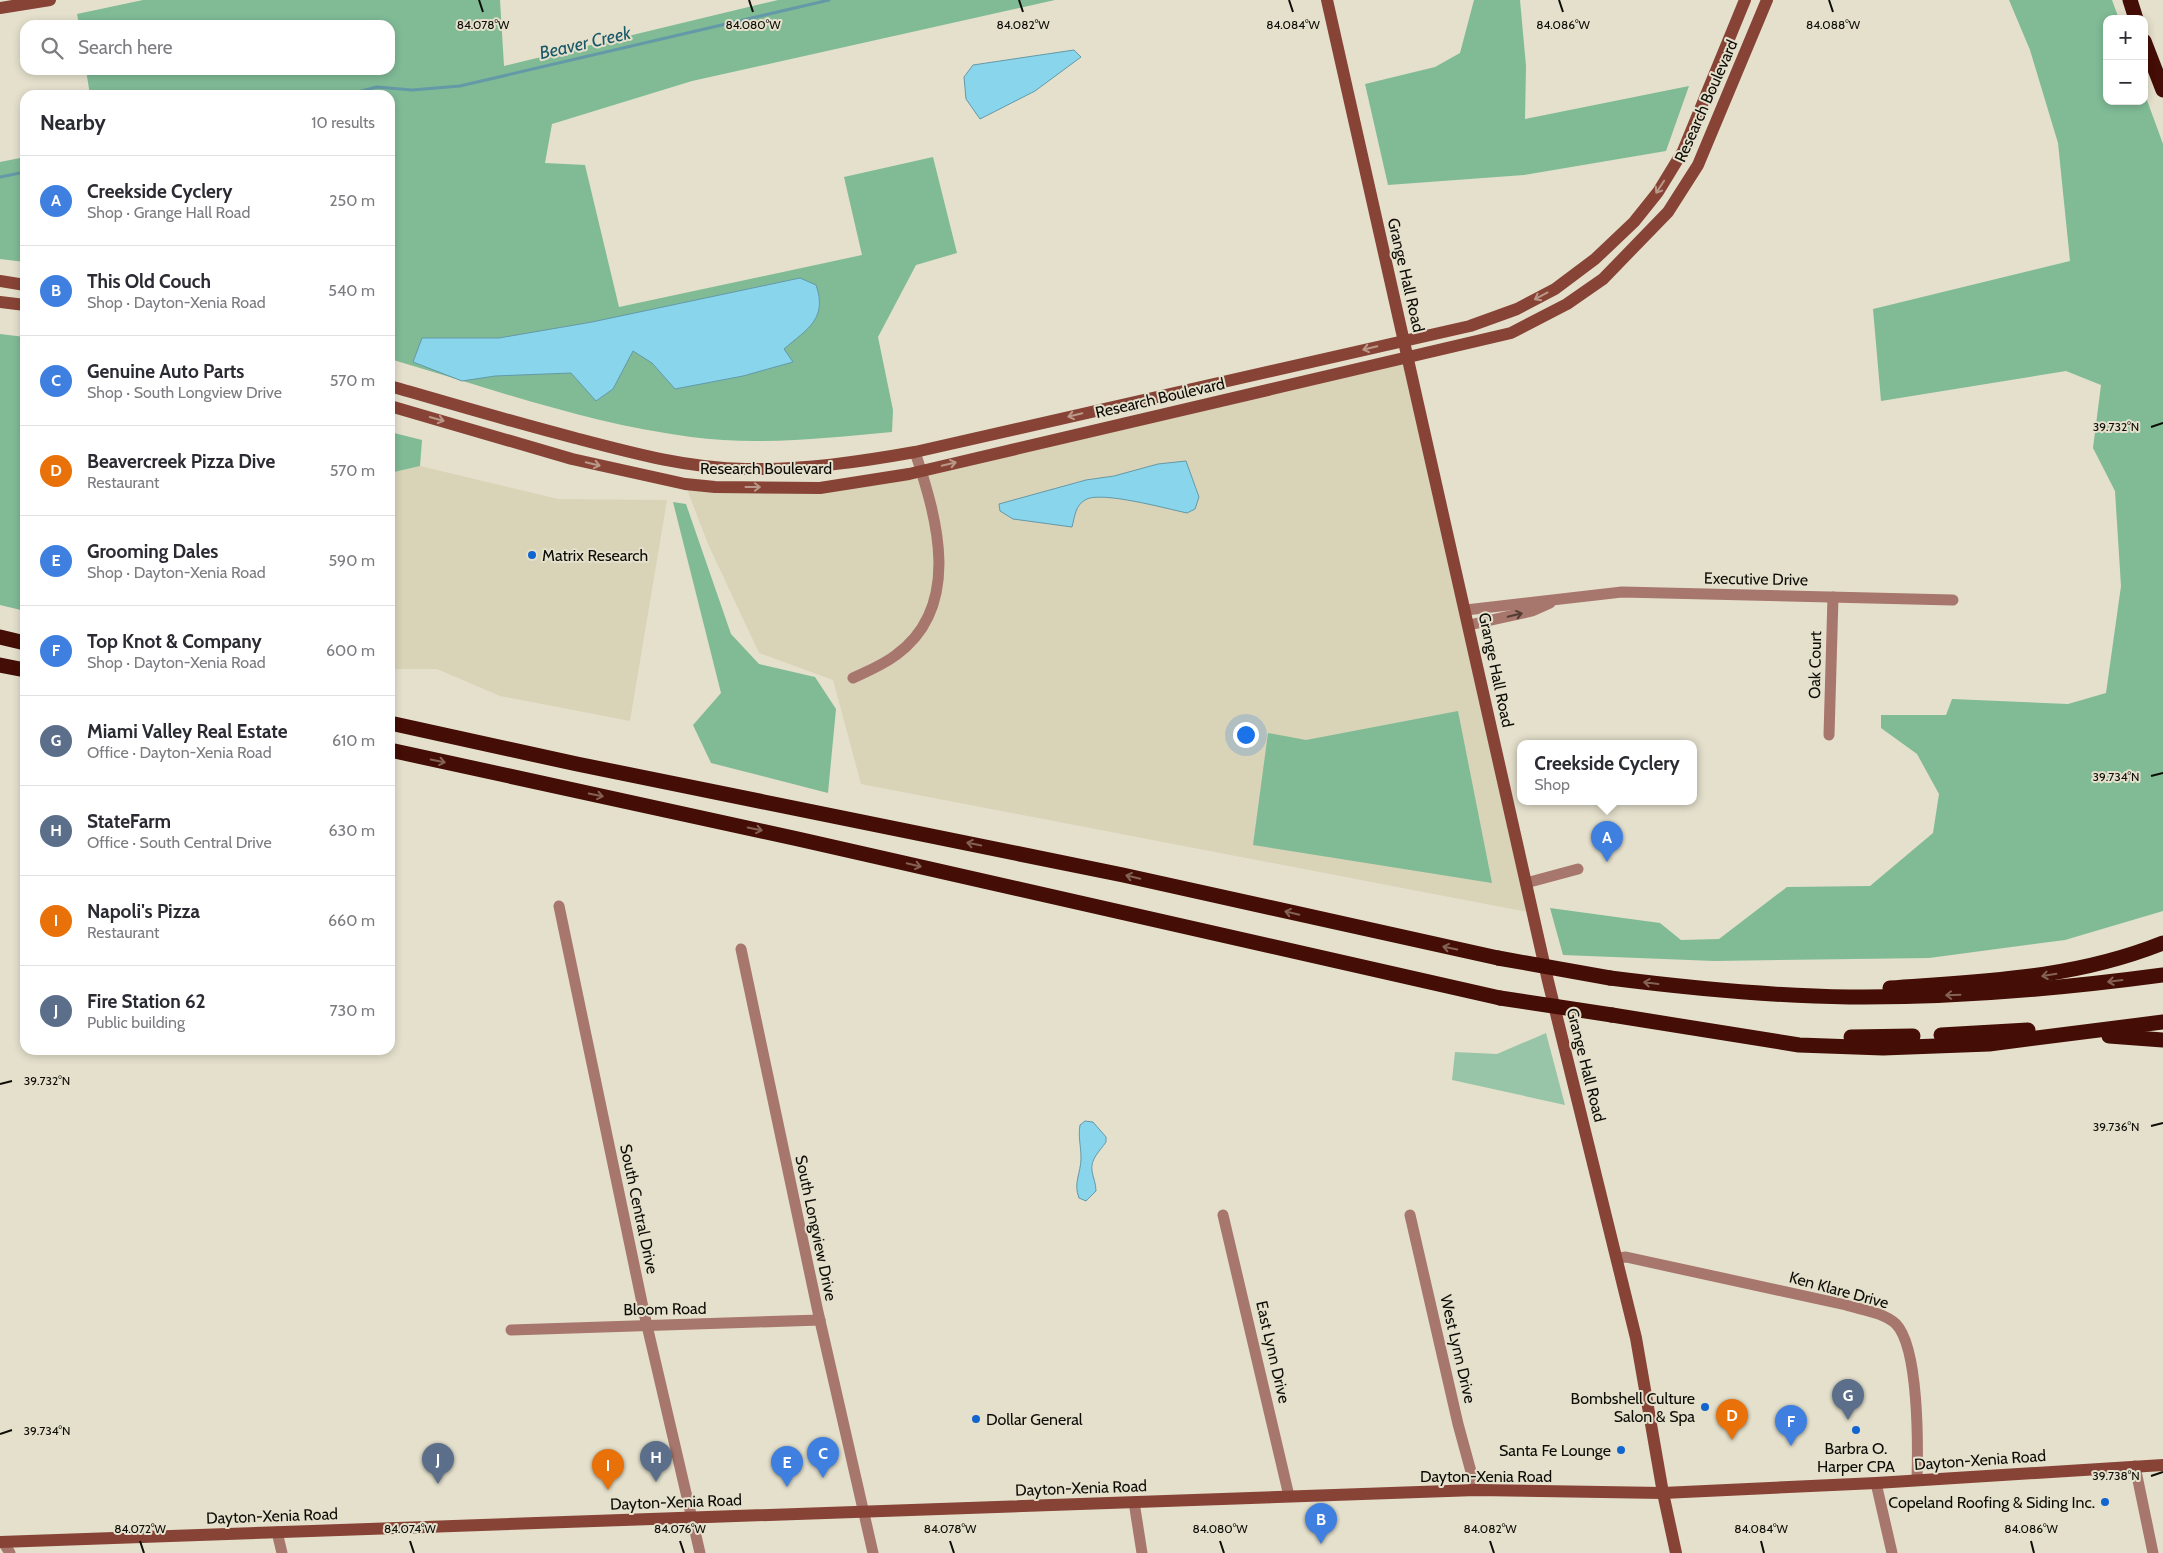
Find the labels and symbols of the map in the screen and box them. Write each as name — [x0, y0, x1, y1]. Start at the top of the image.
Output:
text: 84.078°W — [457, 17, 510, 32]
text: 84.080°W — [725, 17, 781, 32]
text: 84.082°W — [996, 17, 1050, 32]
text: 84.084°W — [1266, 17, 1320, 32]
text: 84.086°W — [1536, 17, 1590, 32]
text: 84.088°W — [1806, 17, 1861, 32]
water label: Beaver Creek — [537, 22, 634, 64]
street label: Research Boulevard — [1670, 37, 1742, 165]
one-way arrow — [1655, 180, 1665, 194]
street label: Grange Hall Road — [1384, 216, 1428, 334]
one-way arrow — [1534, 291, 1549, 301]
one-way arrow — [1363, 344, 1379, 353]
street label: Research Boulevard — [1093, 374, 1227, 422]
one-way arrow — [1068, 411, 1084, 420]
one-way arrow — [428, 415, 444, 425]
text: 39.732°N — [2093, 419, 2139, 434]
street label: Research Boulevard — [700, 459, 832, 478]
one-way arrow — [940, 459, 956, 468]
one-way arrow — [585, 460, 601, 469]
one-way arrow — [745, 483, 761, 492]
place label: Matrix Research — [542, 546, 648, 565]
marker: Matrix Research — [526, 549, 538, 561]
street label: Executive Drive — [1704, 569, 1808, 589]
one-way arrow — [1506, 610, 1522, 619]
street label: Grange Hall Road — [1475, 611, 1517, 729]
street label: Oak Court — [1805, 630, 1825, 699]
your location — [1233, 722, 1259, 748]
one-way arrow — [429, 757, 445, 766]
text: 39.734°N — [2093, 769, 2139, 784]
one-way arrow — [588, 791, 604, 800]
pin: A — [1591, 821, 1623, 862]
one-way arrow — [747, 825, 763, 834]
one-way arrow — [966, 839, 982, 849]
one-way arrow — [905, 860, 921, 870]
one-way arrow — [1125, 872, 1141, 881]
one-way arrow — [1284, 908, 1300, 917]
one-way arrow — [1443, 942, 1459, 952]
one-way arrow — [2041, 970, 2057, 980]
one-way arrow — [2107, 976, 2123, 986]
one-way arrow — [1643, 978, 1659, 988]
one-way arrow — [1945, 991, 1961, 1000]
street label: Grange Hall Road — [1563, 1006, 1609, 1124]
text: 39.732°N — [24, 1073, 70, 1088]
text: 39.736°N — [2093, 1119, 2139, 1134]
street label: South Central Drive — [616, 1142, 662, 1276]
street label: South Longview Drive — [791, 1153, 841, 1303]
street label: Ken Klare Drive — [1787, 1268, 1891, 1312]
street label: West Lynn Drive — [1436, 1293, 1480, 1405]
street label: Bloom Road — [623, 1299, 707, 1319]
street label: East Lynn Drive — [1252, 1299, 1294, 1405]
pin: G — [1832, 1379, 1864, 1420]
place label: Bombshell Culture Salon & Spa — [1571, 1389, 1695, 1426]
pin: D — [1716, 1399, 1748, 1440]
marker: Bombshell Culture Salon & Spa — [1699, 1401, 1711, 1413]
pin: F — [1775, 1405, 1807, 1446]
place label: Dollar General — [986, 1410, 1083, 1429]
marker: Dollar General — [970, 1413, 982, 1425]
text: 39.734°N — [24, 1423, 70, 1438]
marker: Barbra O. Harper CPA — [1850, 1424, 1862, 1436]
pin: C — [807, 1437, 839, 1478]
place label: Barbra O. Harper CPA — [1817, 1439, 1895, 1476]
pin: H — [640, 1441, 672, 1482]
place label: Santa Fe Lounge — [1499, 1441, 1611, 1460]
pin: J — [422, 1443, 454, 1484]
marker: Santa Fe Lounge — [1615, 1444, 1627, 1456]
pin: E — [771, 1446, 803, 1487]
street label: Dayton-Xenia Road — [1913, 1446, 2047, 1474]
pin: I — [592, 1449, 624, 1490]
street label: Dayton-Xenia Road — [1420, 1467, 1552, 1486]
text: 39.738°N — [2092, 1468, 2140, 1483]
street label: Dayton-Xenia Road — [1015, 1476, 1147, 1500]
street label: Dayton-Xenia Road — [610, 1490, 742, 1514]
place label: Copeland Roofing & Siding Inc. — [1888, 1493, 2095, 1512]
marker: Copeland Roofing & Siding Inc. — [2099, 1496, 2111, 1508]
pin: B — [1305, 1503, 1337, 1544]
street label: Dayton-Xenia Road — [206, 1504, 338, 1528]
text: 84.072°W — [114, 1521, 167, 1536]
text: 84.074°W — [384, 1521, 437, 1536]
text: 84.076°W — [654, 1521, 707, 1536]
text: 84.078°W — [924, 1521, 977, 1536]
text: 84.080°W — [1192, 1521, 1248, 1536]
text: 84.082°W — [1463, 1521, 1517, 1536]
text: 84.084°W — [1734, 1521, 1788, 1536]
text: 84.086°W — [2004, 1521, 2058, 1536]

